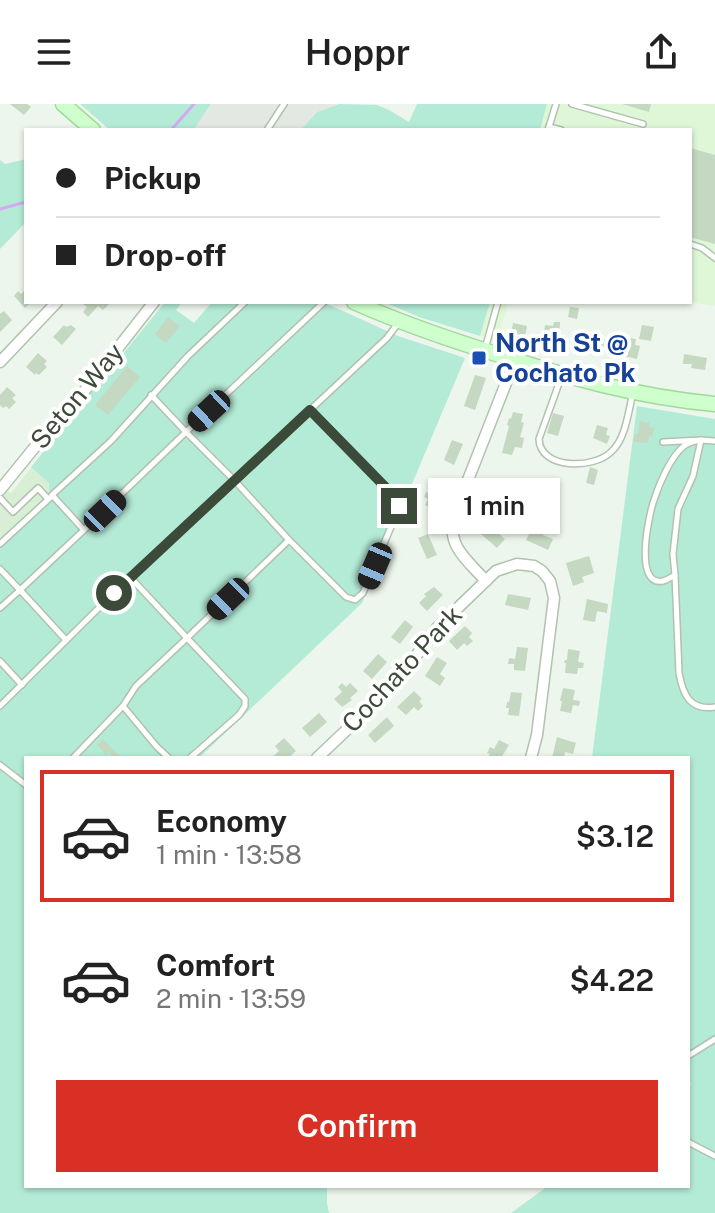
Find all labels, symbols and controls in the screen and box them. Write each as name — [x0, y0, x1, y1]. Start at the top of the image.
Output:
icon: menu — [32, 30, 76, 74]
icon: share — [639, 30, 683, 74]
text: Hoppr — [305, 31, 410, 73]
text: Pickup — [104, 160, 201, 196]
text: Drop-off — [104, 237, 226, 273]
place label: North St @ Cochato Pk — [495, 327, 636, 388]
street label: Seton Way — [24, 337, 130, 455]
marker: North St @ Cochato Pk — [470, 349, 488, 367]
car — [183, 386, 235, 436]
callout: 1 min — [427, 478, 559, 534]
car — [79, 486, 131, 536]
route end — [381, 488, 417, 524]
text: 1 min — [463, 490, 525, 521]
car — [355, 539, 395, 593]
car — [202, 574, 254, 624]
route start — [96, 575, 132, 611]
street label: Cochato Park — [335, 599, 468, 738]
icon: car — [60, 800, 132, 872]
text: Economy — [156, 803, 287, 839]
text: $3.12 — [576, 818, 654, 854]
text: 1 min · 13:58 — [156, 839, 302, 870]
icon: car — [60, 944, 132, 1016]
text: Comfort — [156, 947, 275, 983]
text: $4.22 — [569, 962, 654, 998]
text: 2 min · 13:59 — [156, 983, 306, 1014]
button: Confirm — [56, 1080, 658, 1172]

